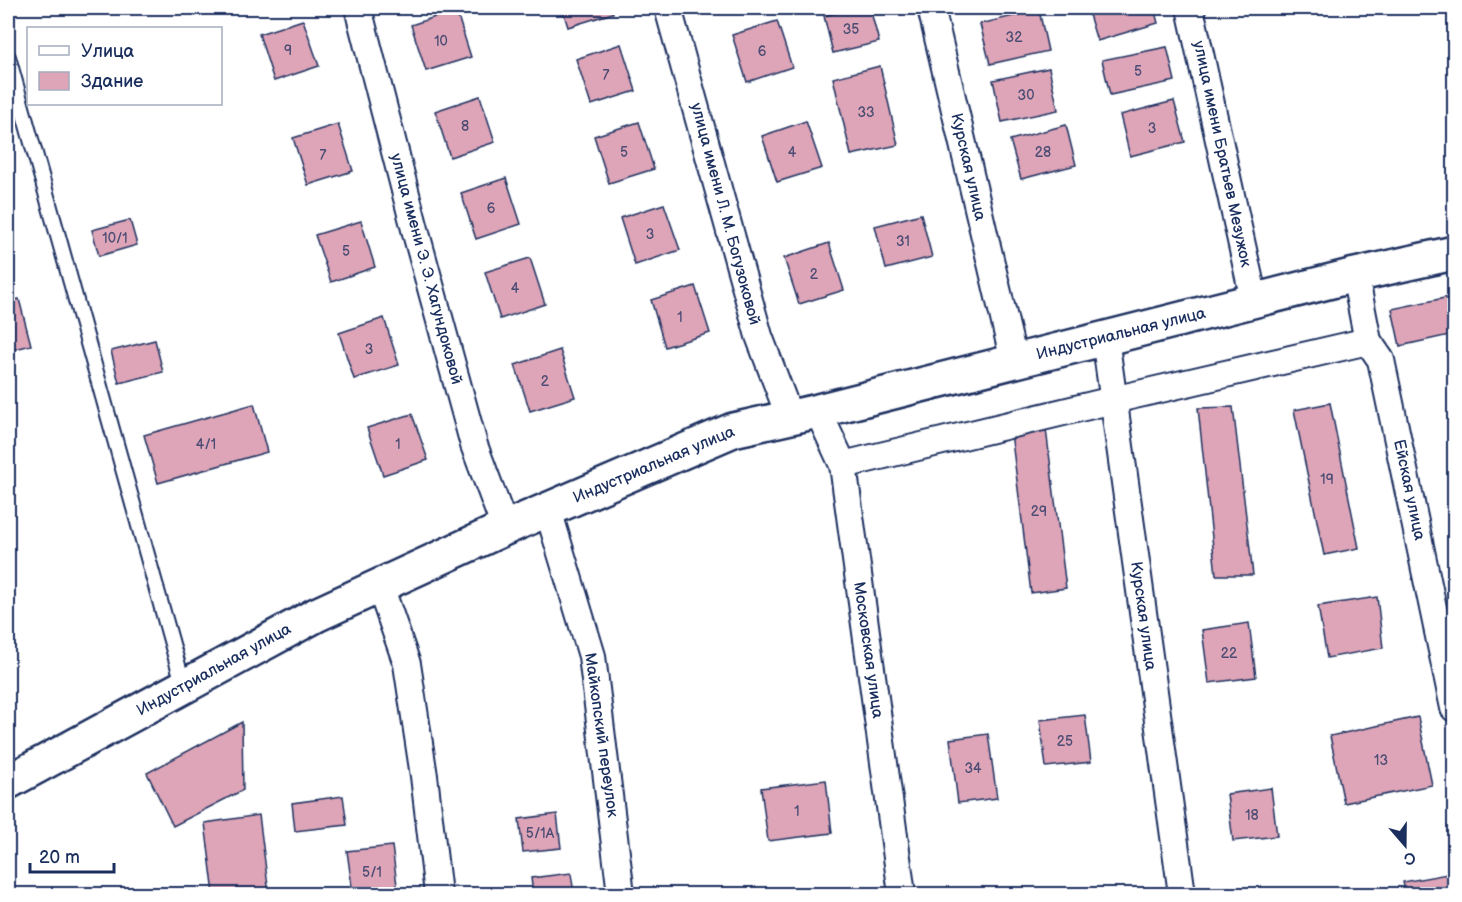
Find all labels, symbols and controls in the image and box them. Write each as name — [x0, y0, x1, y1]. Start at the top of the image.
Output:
house number: 35 — [843, 21, 859, 38]
legend — [27, 27, 222, 105]
house number: 32 — [1006, 29, 1023, 46]
house number: 10 — [434, 33, 448, 50]
street label: улица имени Братьев Мезужок — [1189, 39, 1255, 269]
text: Улица — [81, 41, 135, 62]
house number: 9 — [284, 42, 292, 59]
house number: 6 — [758, 43, 767, 60]
house number: 5 — [1134, 63, 1142, 80]
house number: 7 — [603, 67, 610, 84]
text: Здание — [81, 71, 143, 92]
house number: 30 — [1018, 87, 1034, 104]
street label: улица имени Л. М. Богузоковой — [686, 101, 764, 327]
house number: 33 — [857, 104, 875, 121]
street label: Курская улица — [946, 111, 990, 223]
house number: 8 — [461, 118, 469, 135]
house number: 3 — [1148, 120, 1156, 137]
house number: 5 — [620, 144, 628, 161]
house number: 4 — [788, 144, 797, 161]
house number: 28 — [1035, 144, 1051, 161]
house number: 7 — [320, 147, 327, 164]
street label: улица имени Э. Э. Хагундоковой — [386, 151, 466, 387]
house number: 6 — [487, 200, 496, 217]
house number: 3 — [646, 226, 654, 243]
house number: 10/1 — [102, 230, 128, 247]
house number: 31 — [896, 233, 910, 250]
house number: 5 — [342, 243, 350, 260]
house number: 2 — [810, 266, 819, 283]
house number: 4 — [511, 280, 520, 297]
street label: Индустриальная улица — [1034, 304, 1208, 364]
house number: 1 — [677, 309, 683, 326]
house number: 3 — [365, 341, 373, 358]
house number: 2 — [541, 373, 550, 390]
street label: Индустриальная улица — [570, 422, 738, 508]
house number: 4/1 — [196, 436, 216, 453]
house number: 1 — [395, 436, 401, 453]
street label: Ейская улица — [1389, 438, 1429, 543]
house number: 19 — [1320, 471, 1334, 488]
house number: 29 — [1031, 503, 1047, 520]
street label: Курская улица — [1126, 560, 1160, 672]
street label: Московская улица — [849, 581, 887, 720]
street label: Индустриальная улица — [133, 619, 295, 720]
house number: 22 — [1221, 645, 1238, 662]
street label: Майкопский переулок — [580, 651, 622, 819]
house number: 25 — [1057, 733, 1073, 750]
house number: 13 — [1374, 752, 1388, 769]
house number: 34 — [964, 760, 982, 777]
house number: 1 — [794, 803, 800, 820]
house number: 18 — [1245, 807, 1259, 824]
north arrow — [1375, 815, 1435, 875]
house number: 5/1А — [526, 825, 555, 842]
scale bar — [30, 836, 114, 874]
text: 20 m — [39, 847, 80, 868]
text: С — [1401, 847, 1418, 869]
house number: 5/1 — [362, 864, 382, 881]

